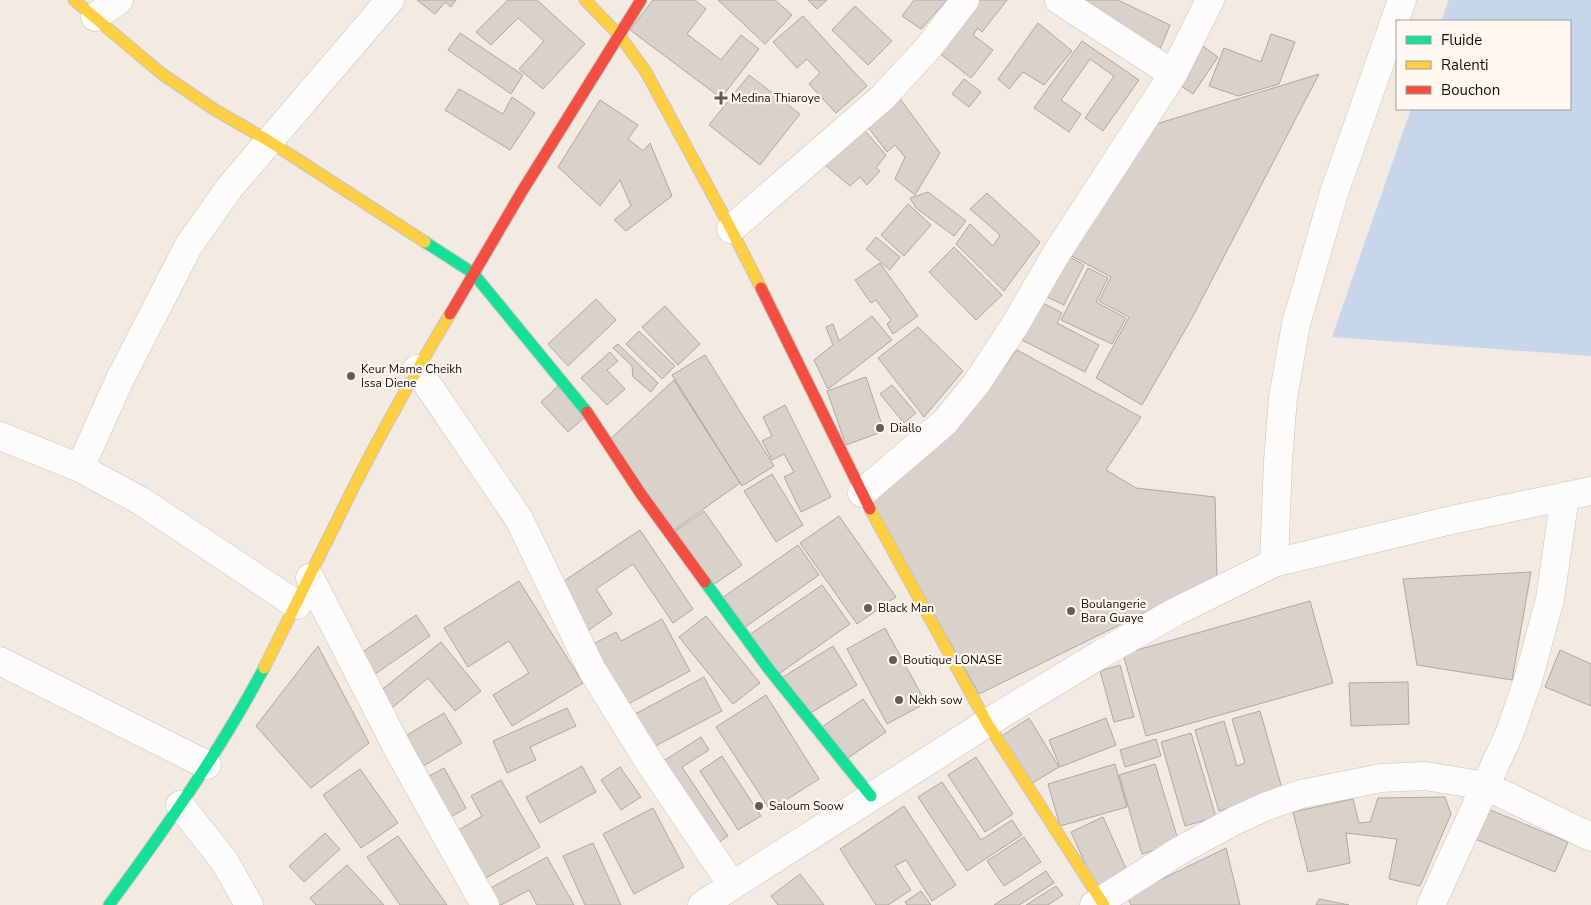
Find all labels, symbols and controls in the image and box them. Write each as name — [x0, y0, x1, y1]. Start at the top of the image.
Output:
legend — [1396, 20, 1571, 110]
text: Fluide — [1441, 30, 1482, 50]
text: Ralenti — [1441, 55, 1489, 75]
text: Bouchon — [1441, 80, 1500, 100]
place label: Medina Thiaroye — [731, 90, 820, 106]
marker: Medina Thiaroye — [715, 92, 727, 104]
place label: Keur Mame Cheikh Issa Diene — [361, 361, 462, 391]
marker: Keur Mame Cheikh Issa Diene — [345, 370, 357, 382]
place label: Diallo — [890, 420, 922, 436]
marker: Diallo — [874, 422, 886, 434]
place label: Boulangerie Bara Guaye — [1081, 596, 1146, 626]
place label: Black Man — [878, 600, 934, 616]
marker: Black Man — [862, 602, 874, 614]
marker: Boulangerie Bara Guaye — [1065, 605, 1077, 617]
place label: Boutique LONASE — [903, 652, 1002, 668]
marker: Boutique LONASE — [887, 654, 899, 666]
place label: Nekh sow — [909, 692, 963, 708]
marker: Nekh sow — [893, 694, 905, 706]
place label: Saloum Soow — [769, 798, 844, 814]
marker: Saloum Soow — [753, 800, 765, 812]

